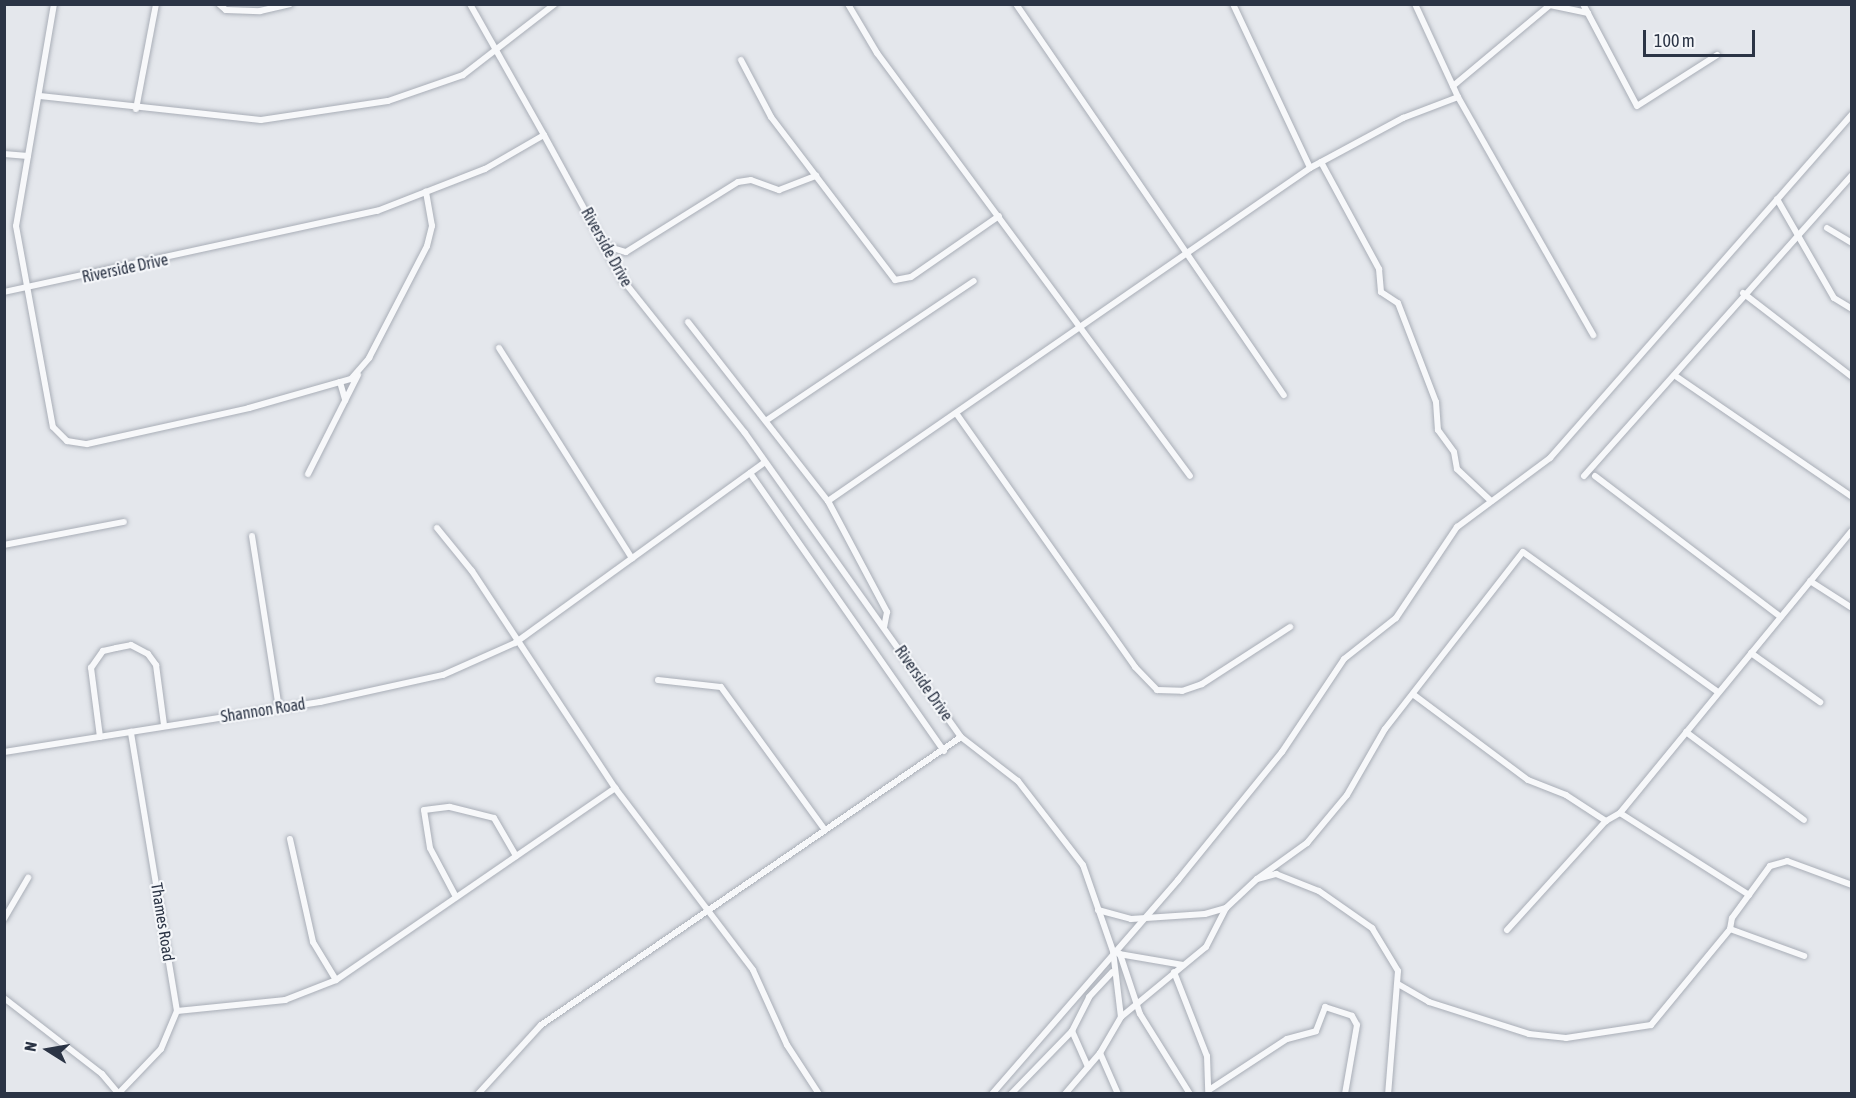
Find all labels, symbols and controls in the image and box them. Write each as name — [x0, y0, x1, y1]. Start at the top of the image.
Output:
scale bar — [1646, 18, 1758, 56]
text: 100 m — [1654, 30, 1695, 51]
street label: Riverside Drive — [577, 204, 637, 290]
street label: Riverside Drive — [80, 250, 170, 286]
street label: Riverside Drive — [891, 642, 957, 724]
street label: Shannon Road — [219, 694, 307, 726]
street label: Thames Road — [147, 881, 179, 963]
north arrow — [18, 1020, 78, 1080]
text: N — [21, 1040, 40, 1053]

